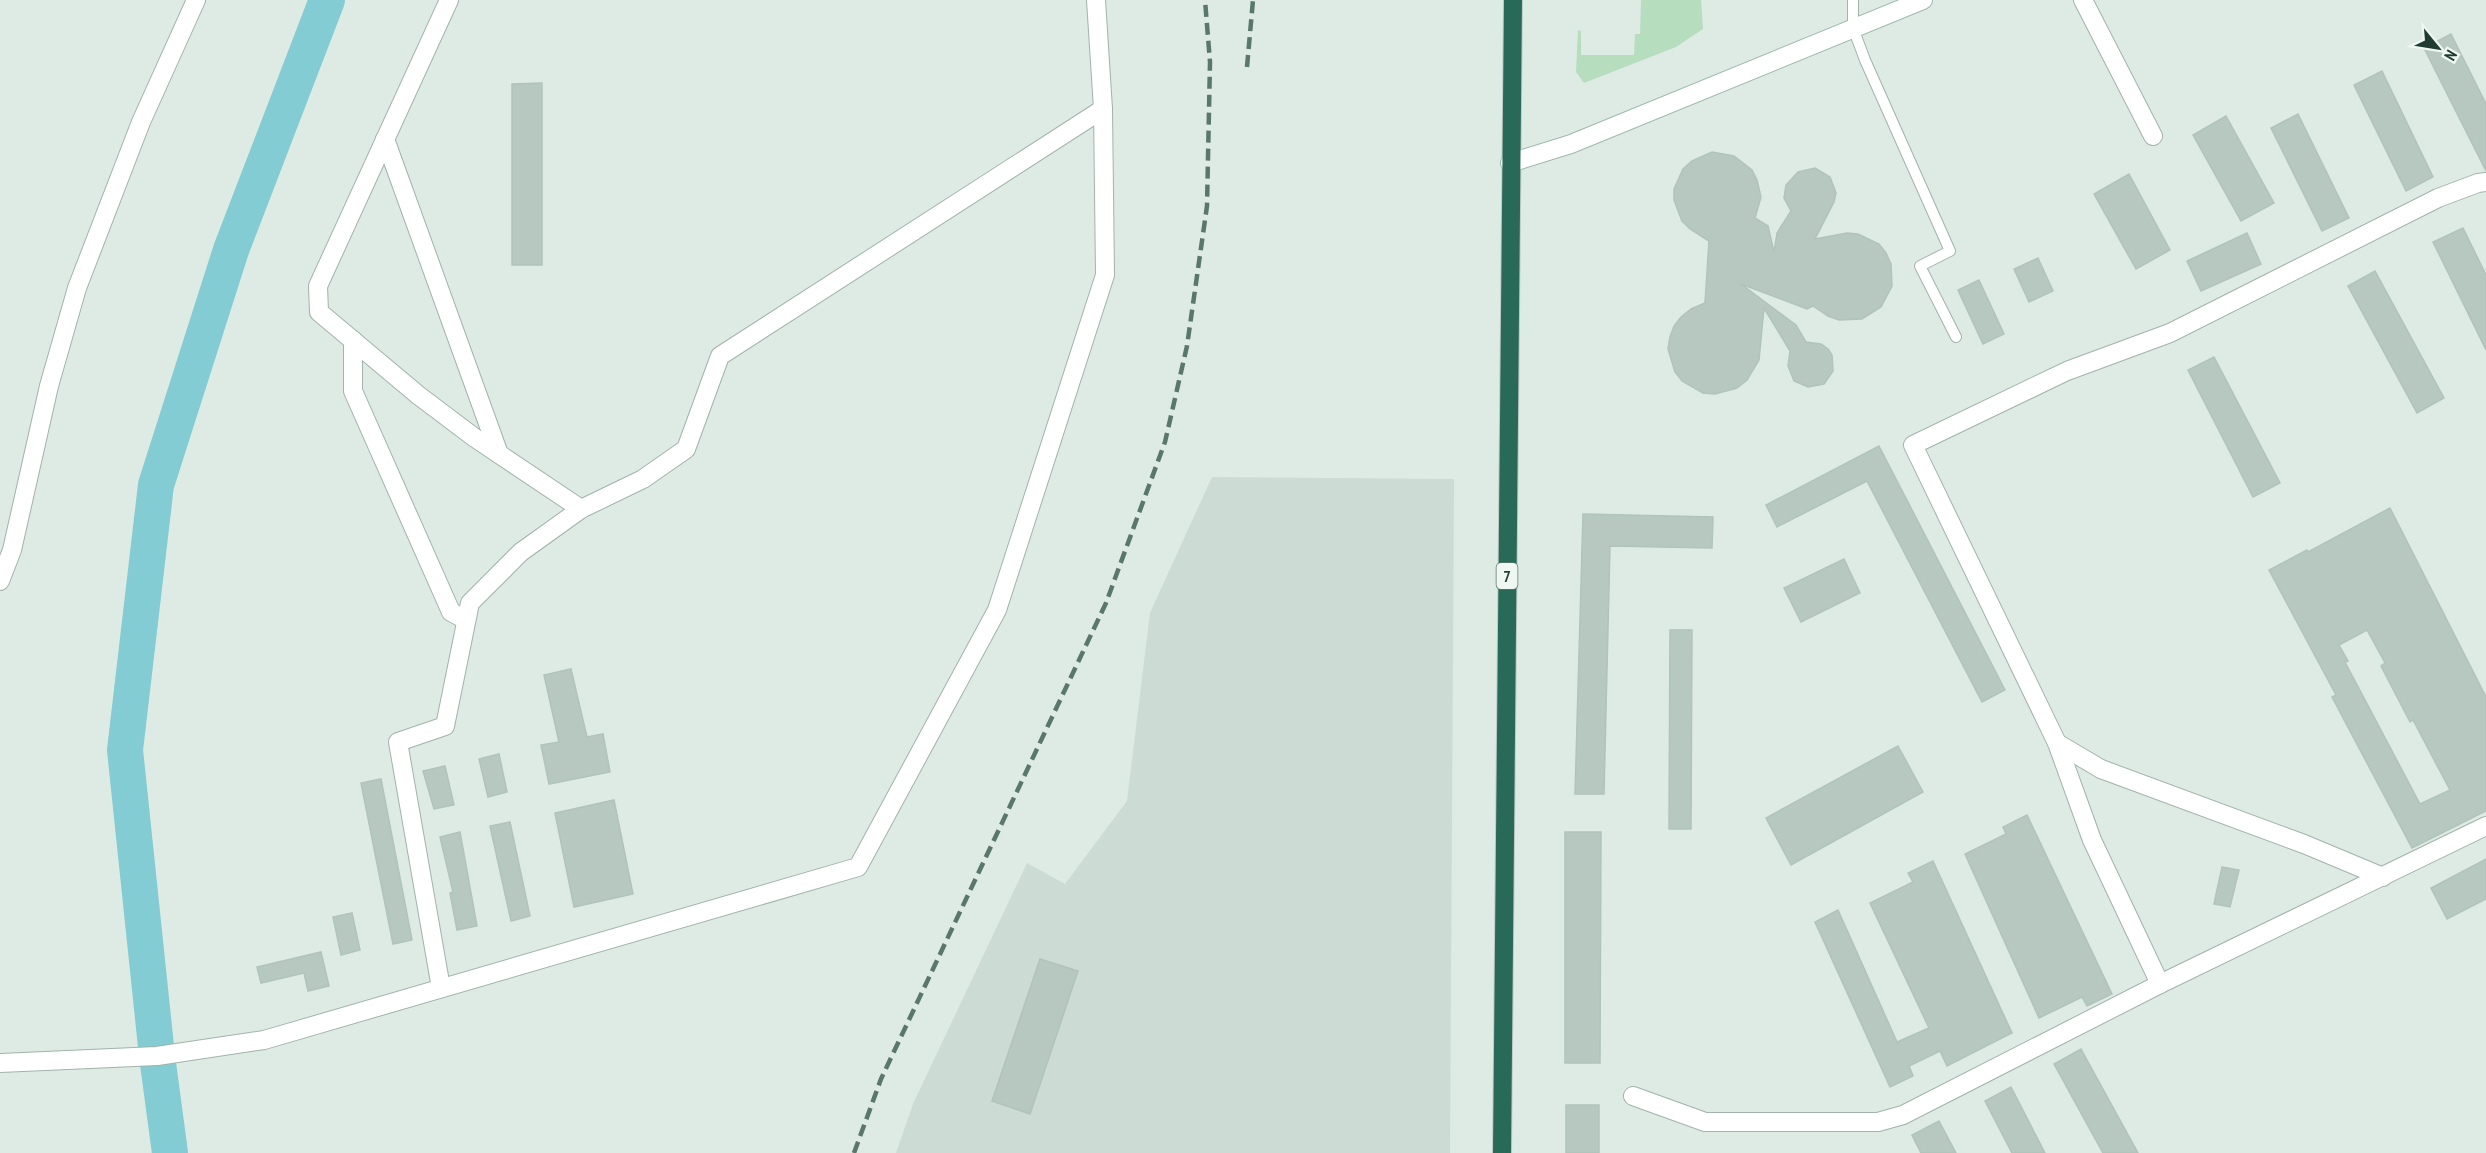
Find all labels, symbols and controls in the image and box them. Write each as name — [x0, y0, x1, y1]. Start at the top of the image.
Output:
north arrow — [2408, 18, 2468, 78]
text: N — [2440, 47, 2462, 64]
road number: 7 — [1496, 563, 1518, 589]

